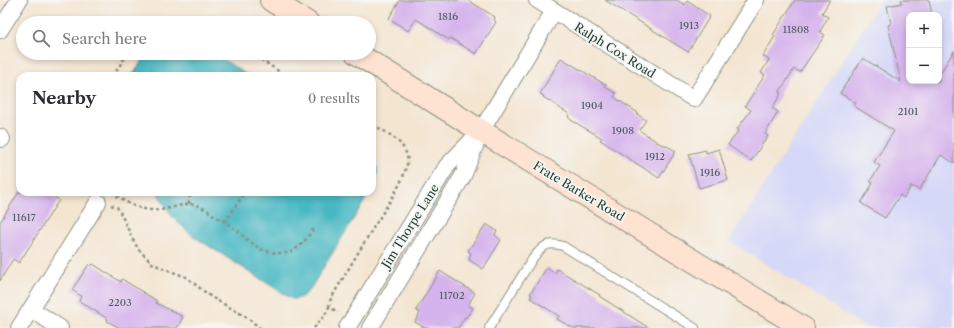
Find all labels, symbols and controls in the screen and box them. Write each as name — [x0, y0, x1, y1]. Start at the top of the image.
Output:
house number: 1816 — [438, 10, 458, 23]
map controls — [906, 12, 942, 84]
button: + — [906, 12, 942, 48]
search box — [16, 16, 376, 60]
street label: Ralph Cox Road — [572, 19, 659, 81]
house number: 1913 — [679, 19, 699, 32]
house number: 11808 — [783, 23, 809, 36]
icon: search — [30, 27, 52, 49]
text: Search here — [62, 29, 147, 48]
button: − — [906, 48, 942, 84]
text: Nearby — [32, 88, 96, 108]
text: 0 results — [308, 90, 360, 106]
house number: 1904 — [581, 99, 603, 112]
house number: 2101 — [898, 105, 919, 118]
house number: 1908 — [612, 124, 634, 137]
house number: 1912 — [645, 150, 665, 163]
street label: Frate Barker Road — [531, 158, 628, 225]
house number: 1916 — [700, 166, 720, 179]
street label: Jim Thorpe Lane — [377, 181, 442, 273]
house number: 11617 — [12, 211, 36, 224]
house number: 11702 — [439, 289, 465, 302]
house number: 2203 — [108, 296, 132, 309]

